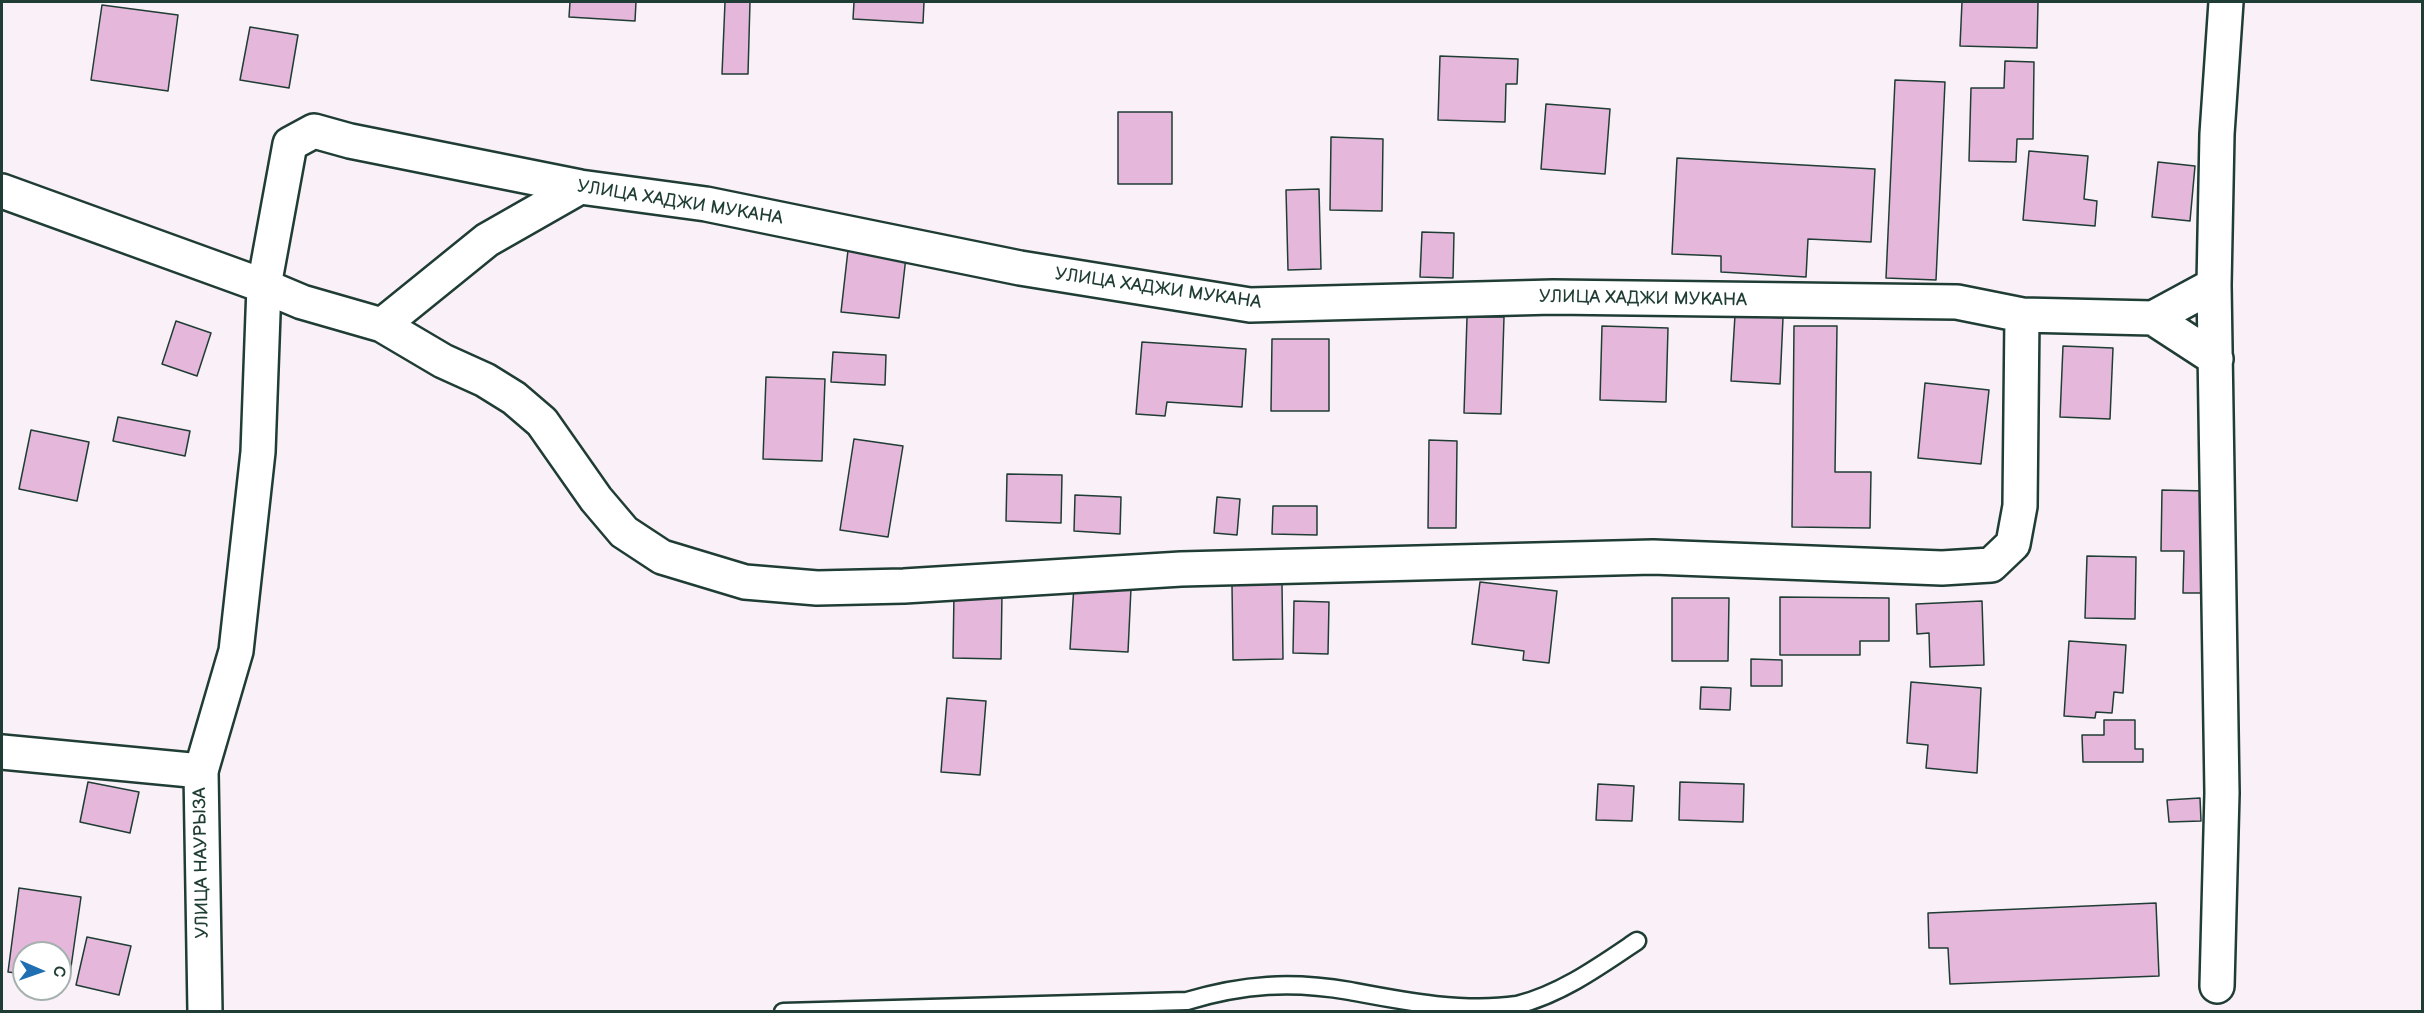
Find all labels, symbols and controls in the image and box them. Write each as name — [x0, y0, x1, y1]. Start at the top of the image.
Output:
street label: УЛИЦА ХАДЖИ МУКАНА — [576, 176, 784, 230]
street label: УЛИЦА ХАДЖИ МУКАНА — [1053, 264, 1263, 314]
street label: УЛИЦА ХАДЖИ МУКАНА — [1539, 286, 1747, 312]
street label: УЛИЦА НАУРЫЗА — [190, 787, 214, 939]
north arrow — [12, 941, 72, 1001]
text: С — [49, 966, 68, 977]

